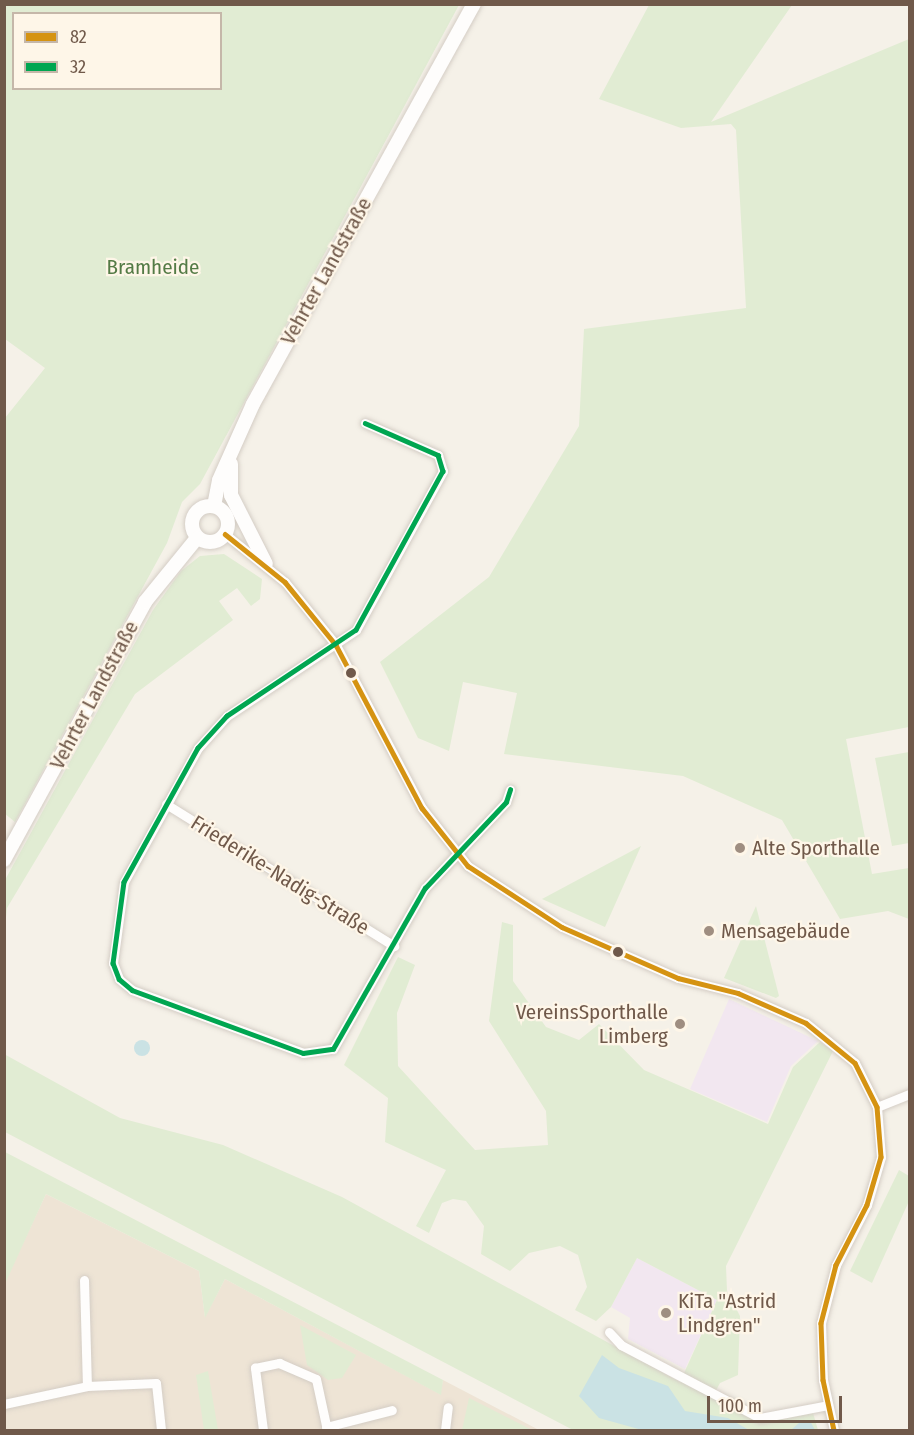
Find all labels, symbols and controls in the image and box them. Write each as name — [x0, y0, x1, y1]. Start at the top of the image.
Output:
legend — [12, 12, 222, 90]
text: 82 — [70, 26, 87, 48]
text: 32 — [70, 56, 86, 78]
street label: Vehrter Landstraße — [275, 193, 377, 349]
park label: Bramheide — [107, 254, 199, 280]
street label: Vehrter Landstraße — [44, 617, 144, 773]
unlabelled marker — [345, 667, 357, 679]
street label: Friederike-Nadig-Straße — [186, 810, 374, 940]
place label: Alte Sporthalle — [752, 835, 880, 861]
marker: Alte Sporthalle — [733, 841, 747, 855]
place label: Mensagebäude — [721, 918, 850, 944]
marker: Mensagebäude — [702, 924, 716, 938]
unlabelled marker — [612, 946, 624, 958]
place label: VereinsSporthalle Limberg — [516, 999, 668, 1049]
marker: VereinsSporthalle Limberg — [673, 1017, 687, 1031]
place label: KiTa "Astrid Lindgren" — [678, 1288, 776, 1338]
marker: KiTa "Astrid Lindgren" — [659, 1306, 673, 1320]
scale bar — [710, 1384, 845, 1422]
text: 100 m — [718, 1395, 762, 1417]

